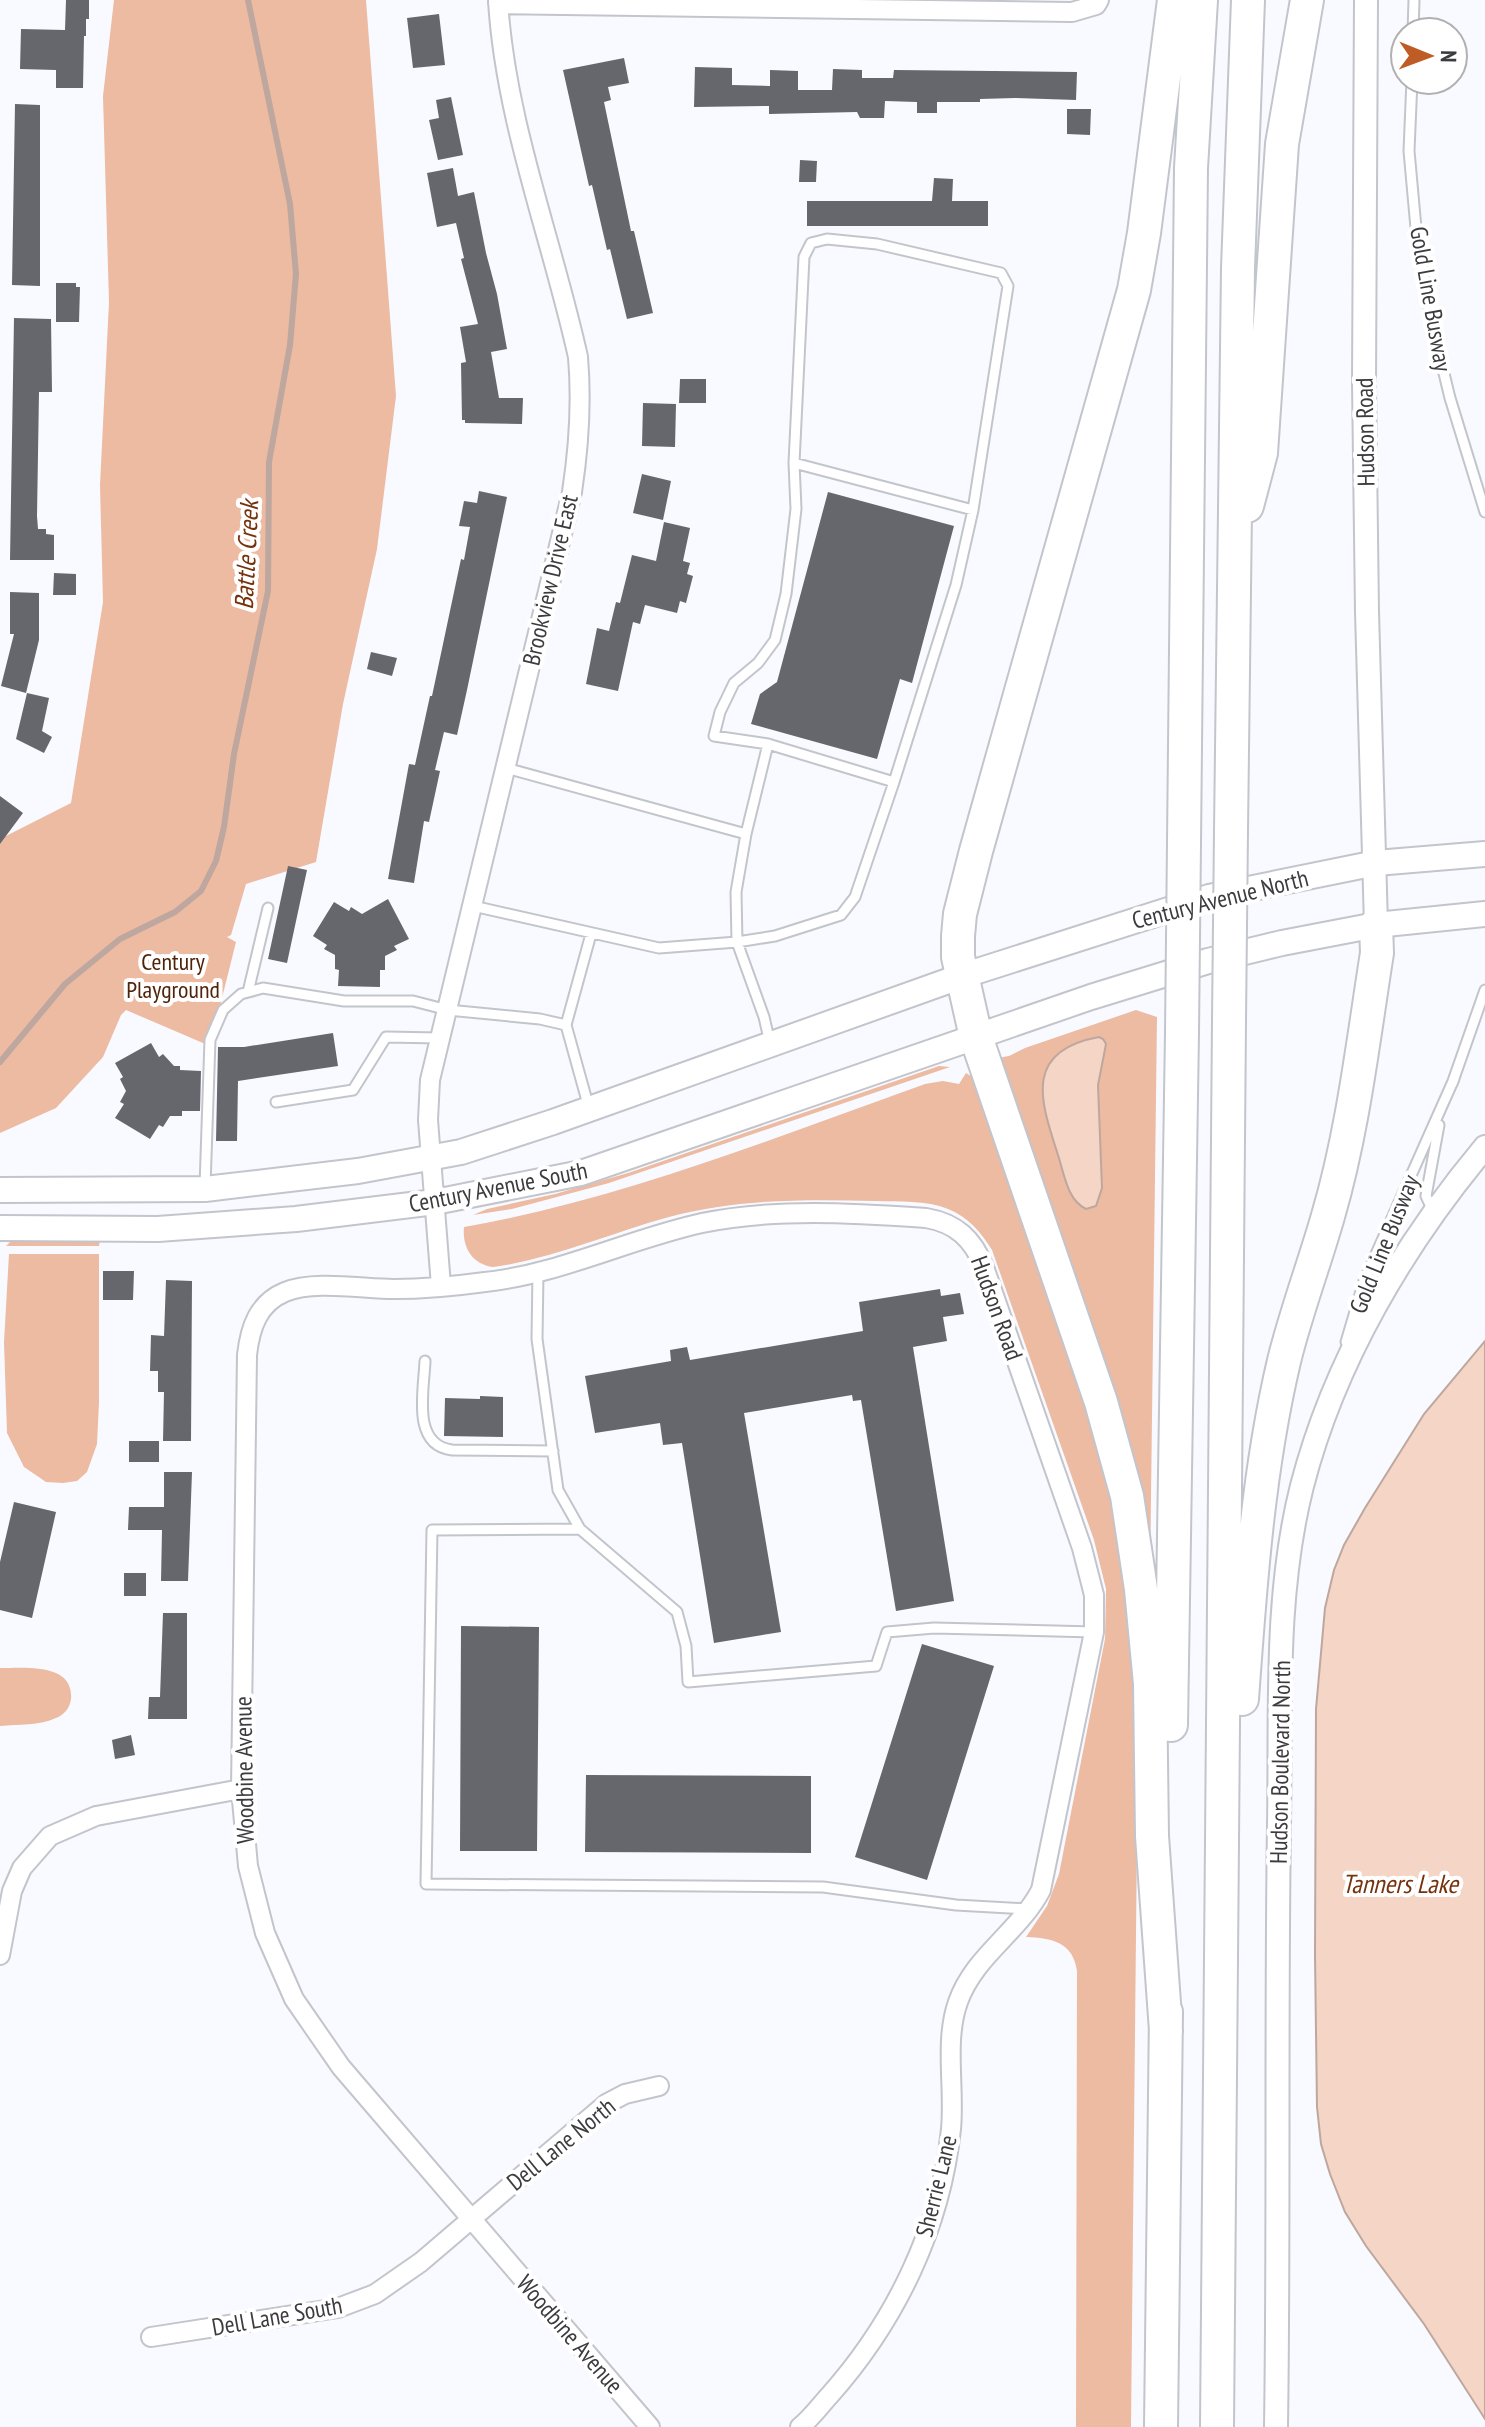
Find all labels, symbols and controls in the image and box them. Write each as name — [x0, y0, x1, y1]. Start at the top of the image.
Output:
north arrow — [1389, 16, 1469, 96]
text: N — [1435, 50, 1463, 63]
street label: Gold Line Busway — [1403, 224, 1459, 374]
street label: Hudson Road — [1349, 377, 1381, 487]
street label: Brookview Drive East — [515, 491, 585, 668]
water label: Battle Creek — [227, 497, 265, 610]
street label: Century Avenue North — [1129, 862, 1311, 936]
park label: Century Playground — [126, 946, 220, 1005]
street label: Century Avenue South — [406, 1155, 590, 1219]
street label: Gold Line Busway — [1342, 1170, 1426, 1318]
street label: Hudson Road — [964, 1252, 1030, 1364]
street label: Hudson Boulevard North — [1263, 1660, 1297, 1864]
street label: Woodbine Avenue — [227, 1696, 261, 1844]
water label: Tanners Lake — [1342, 1867, 1460, 1900]
street label: Dell Lane North — [500, 2091, 622, 2197]
street label: Sherrie Lane — [908, 2132, 964, 2240]
street label: Woodbine Avenue — [510, 2268, 630, 2400]
street label: Dell Lane South — [209, 2289, 345, 2343]

